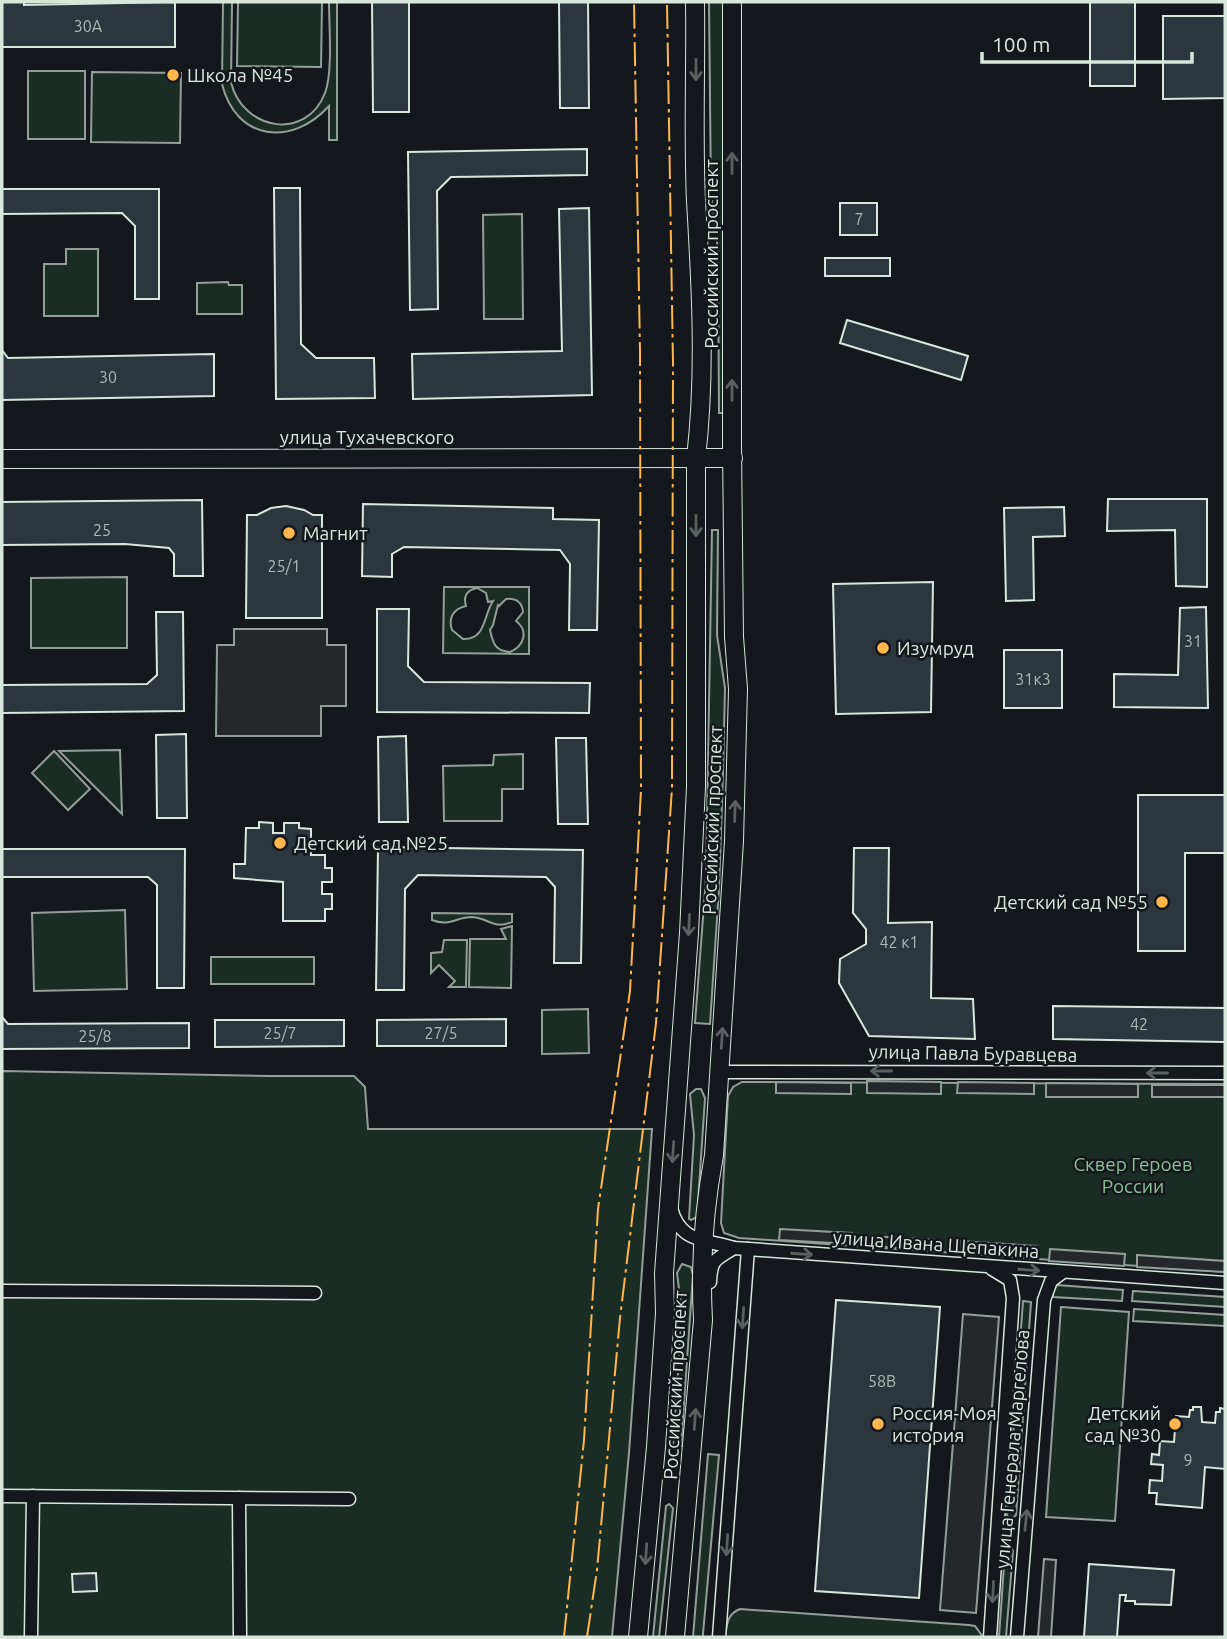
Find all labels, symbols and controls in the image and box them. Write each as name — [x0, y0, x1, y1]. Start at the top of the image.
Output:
house number: 30А — [74, 17, 103, 35]
scale bar — [982, 21, 1192, 65]
text: 100 m — [992, 32, 1050, 56]
one-way arrow — [689, 58, 703, 81]
place label: Школа №45 — [187, 64, 294, 86]
marker: Школа №45 — [165, 67, 181, 83]
one-way arrow — [725, 151, 739, 174]
street label: Российский проспект — [700, 159, 722, 349]
house number: 7 — [854, 210, 864, 228]
house number: 30 — [99, 368, 117, 386]
one-way arrow — [725, 379, 739, 402]
street label: улица Тухачевского — [280, 426, 454, 448]
one-way arrow — [689, 514, 703, 537]
house number: 25 — [93, 521, 111, 539]
place label: Магнит — [303, 522, 368, 544]
marker: Магнит — [281, 525, 297, 541]
house number: 25/1 — [268, 557, 300, 575]
house number: 31 — [1184, 632, 1202, 650]
place label: Изумруд — [897, 637, 974, 659]
marker: Изумруд — [875, 640, 891, 656]
house number: 31к3 — [1015, 670, 1051, 688]
street label: Российский проспект — [698, 724, 726, 915]
one-way arrow — [728, 800, 742, 823]
place label: Детский сад №25 — [294, 832, 448, 854]
marker: Детский сад №25 — [272, 835, 288, 851]
place label: Детский сад №55 — [994, 891, 1148, 913]
marker: Детский сад №55 — [1154, 894, 1170, 910]
one-way arrow — [682, 913, 695, 936]
house number: 42 к1 — [880, 933, 918, 951]
house number: 42 — [1130, 1015, 1148, 1033]
house number: 25/7 — [264, 1024, 296, 1042]
house number: 27/5 — [425, 1024, 457, 1042]
house number: 25/8 — [79, 1027, 111, 1045]
one-way arrow — [716, 1027, 729, 1050]
street label: улица Павла Буравцева — [868, 1040, 1078, 1066]
one-way arrow — [869, 1064, 892, 1078]
one-way arrow — [1146, 1066, 1169, 1080]
one-way arrow — [666, 1140, 679, 1163]
park label: Сквер Героев России — [1073, 1153, 1193, 1197]
street label: улица Ивана Щепакина — [832, 1226, 1040, 1262]
one-way arrow — [790, 1247, 813, 1260]
one-way arrow — [1017, 1263, 1040, 1276]
street label: Российский проспект — [659, 1289, 691, 1480]
one-way arrow — [736, 1306, 749, 1328]
street label: улица Генерала Маргелова — [991, 1328, 1033, 1570]
house number: 58В — [868, 1372, 896, 1390]
place label: Россия-Моя история — [892, 1402, 997, 1446]
place label: Детский сад №30 — [1085, 1402, 1161, 1446]
one-way arrow — [689, 1408, 702, 1431]
marker: Россия-Моя история — [870, 1416, 886, 1432]
marker: Детский сад №30 — [1167, 1416, 1183, 1432]
house number: 9 — [1183, 1451, 1193, 1469]
one-way arrow — [1020, 1510, 1033, 1532]
one-way arrow — [720, 1533, 733, 1555]
one-way arrow — [639, 1542, 652, 1565]
one-way arrow — [986, 1580, 999, 1602]

